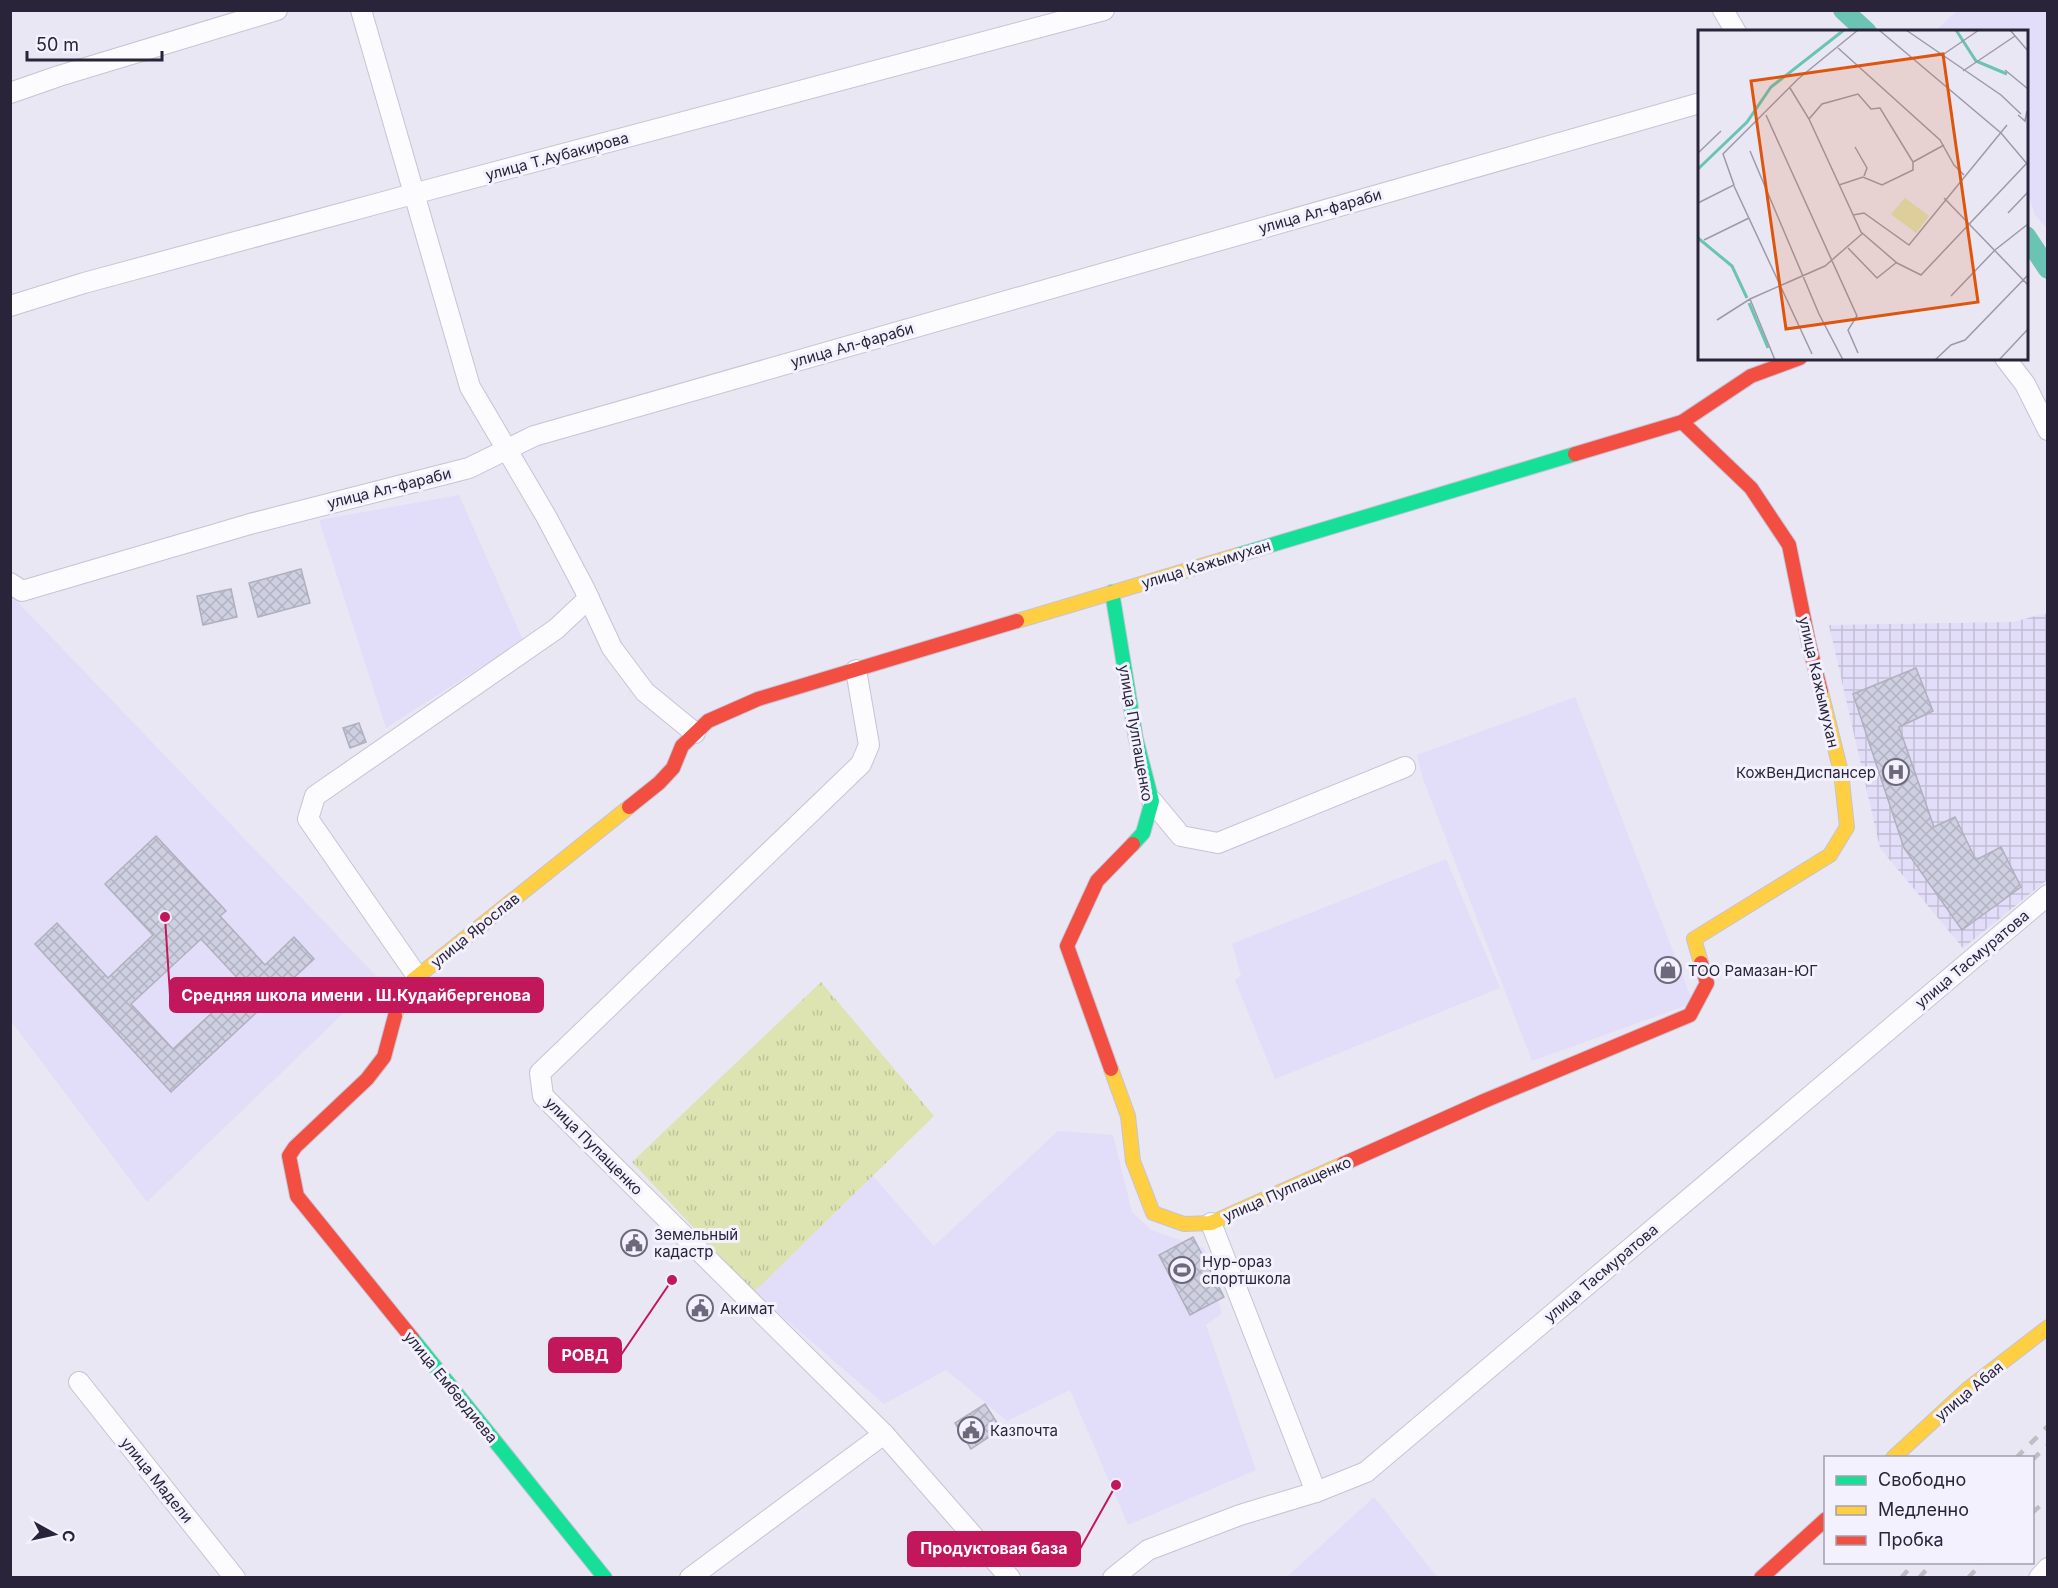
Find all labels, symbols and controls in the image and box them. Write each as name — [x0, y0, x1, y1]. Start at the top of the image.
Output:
scale bar — [27, 24, 162, 62]
inset map — [1698, 30, 2028, 360]
text: 50 m — [36, 34, 79, 55]
street label: улица Т.Аубакирова — [483, 128, 631, 184]
street label: улица Ал-фараби — [1256, 184, 1384, 238]
street label: улица Ал-фараби — [788, 318, 916, 372]
street label: улица Ал-фараби — [325, 463, 453, 513]
street label: улица Кажымухан — [1139, 535, 1273, 593]
street label: улица Кажымухан — [1795, 615, 1843, 749]
street label: улица Пулпащенко — [1115, 663, 1157, 803]
hospital icon: КожВенДиспансер — [1881, 757, 1911, 787]
place label: КожВенДиспансер — [1736, 763, 1876, 782]
street label: улица Ярослав — [427, 888, 523, 972]
street label: улица Тасмуратова — [1911, 906, 2033, 1012]
shop icon: ТОО Рамазан-ЮГ — [1653, 955, 1683, 985]
place label: ТОО Рамазан-ЮГ — [1688, 961, 1818, 980]
callout: Средняя школа имени . Ш.Кудайбергенова — [170, 978, 543, 1012]
text: Средняя школа имени . Ш.Кудайбергенова — [181, 985, 531, 1005]
street label: улица Пупащенко — [541, 1093, 647, 1199]
street label: улица Пулпащенко — [1220, 1152, 1354, 1226]
street label: улица Тасмуратова — [1540, 1220, 1662, 1326]
place label: Земельный кадастр — [654, 1225, 738, 1261]
public building icon: Земельный кадастр — [619, 1228, 649, 1258]
place label: Нур-ораз спортшкола — [1202, 1252, 1291, 1288]
sports icon: Нур-ораз спортшкола — [1167, 1255, 1197, 1285]
public building icon: Акимат — [685, 1293, 715, 1323]
place label: Акимат — [720, 1299, 774, 1318]
street label: улица Ембердиева — [400, 1327, 502, 1447]
callout: РОВД — [549, 1338, 621, 1372]
text: РОВД — [561, 1345, 609, 1365]
street label: улица Абая — [1931, 1357, 2007, 1425]
public building icon: Казпочта — [956, 1415, 986, 1445]
place label: Казпочта — [990, 1421, 1058, 1440]
street label: улица Мадели — [117, 1433, 197, 1527]
legend — [1824, 1456, 2034, 1564]
text: Свободно — [1878, 1469, 1966, 1490]
text: Медленно — [1878, 1499, 1969, 1520]
north arrow — [24, 1504, 84, 1564]
text: С — [58, 1529, 80, 1543]
text: Пробка — [1878, 1529, 1944, 1550]
callout: Продуктовая база — [908, 1532, 1080, 1566]
text: Продуктовая база — [920, 1538, 1068, 1558]

